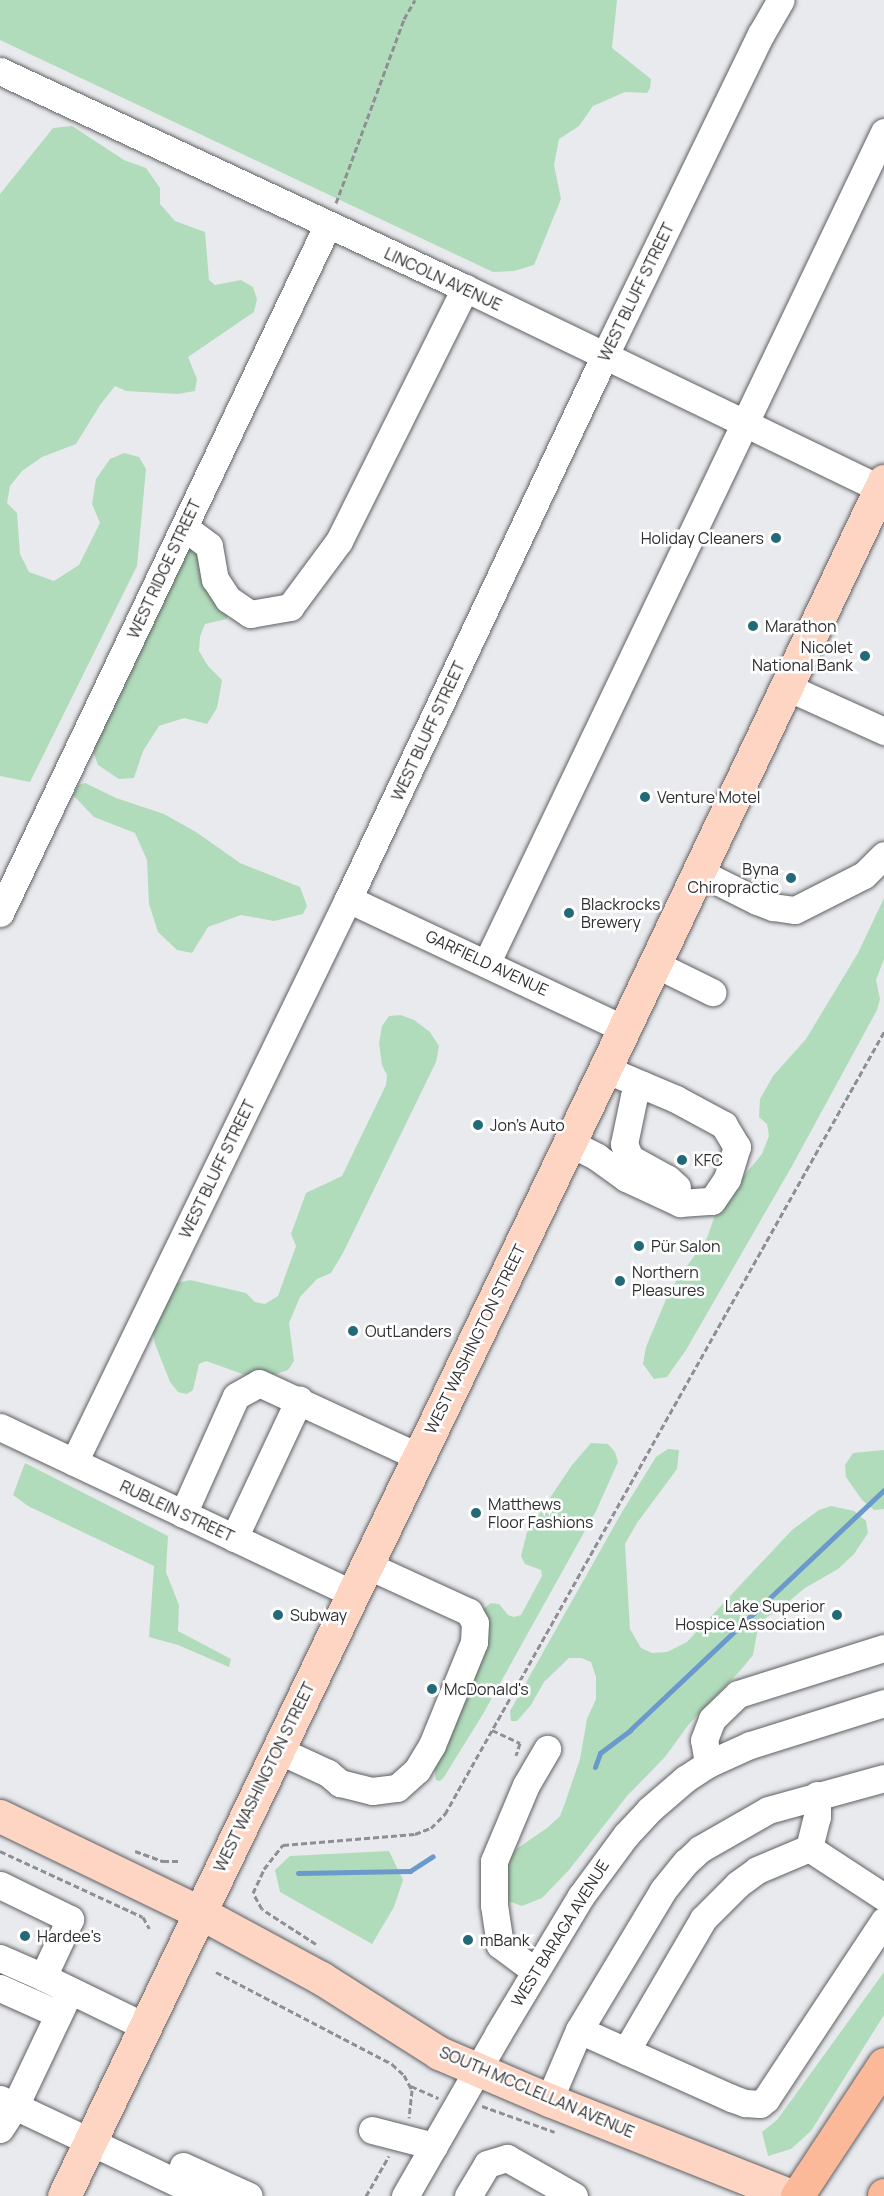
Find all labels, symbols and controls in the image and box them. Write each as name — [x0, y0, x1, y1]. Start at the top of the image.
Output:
street label: WEST BLUFF STREET — [594, 219, 678, 365]
street label: LINCOLN AVENUE — [381, 243, 505, 315]
street label: WEST RIDGE STREET — [123, 496, 205, 642]
place label: Holiday Cleaners — [641, 528, 764, 548]
marker: Holiday Cleaners — [769, 531, 783, 545]
place label: Marathon — [765, 616, 837, 636]
marker: Marathon — [746, 619, 760, 633]
place label: Nicolet National Bank — [752, 637, 853, 675]
marker: Nicolet National Bank — [858, 649, 872, 663]
street label: WEST BLUFF STREET — [387, 658, 469, 804]
place label: Venture Motel — [657, 787, 760, 807]
marker: Venture Motel — [638, 790, 652, 804]
place label: Byna Chiropractic — [688, 859, 779, 897]
marker: Byna Chiropractic — [784, 871, 798, 885]
place label: Blackrocks Brewery — [581, 894, 660, 932]
marker: Blackrocks Brewery — [562, 906, 576, 920]
street label: GARFIELD AVENUE — [423, 926, 551, 1000]
street label: WEST BLUFF STREET — [175, 1096, 259, 1242]
place label: Jon's Auto — [490, 1115, 565, 1135]
marker: Jon's Auto — [471, 1118, 485, 1132]
place label: KFC — [694, 1150, 723, 1170]
marker: KFC — [675, 1153, 689, 1167]
place label: Pür Salon — [651, 1236, 721, 1256]
marker: Pür Salon — [632, 1239, 646, 1253]
street label: WEST WASHINGTON STREET — [421, 1241, 529, 1437]
place label: Northern Pleasures — [632, 1262, 705, 1300]
marker: Northern Pleasures — [613, 1274, 627, 1288]
place label: OutLanders — [365, 1321, 452, 1341]
marker: OutLanders — [346, 1324, 360, 1338]
street label: RUBLEIN STREET — [117, 1476, 237, 1546]
place label: Matthews Floor Fashions — [488, 1494, 593, 1532]
marker: Matthews Floor Fashions — [469, 1506, 483, 1520]
place label: Lake Superior Hospice Association — [675, 1596, 825, 1634]
place label: Subway — [290, 1605, 347, 1625]
marker: Subway — [271, 1608, 285, 1622]
marker: Lake Superior Hospice Association — [830, 1608, 844, 1622]
street label: WEST WASHINGTON STREET — [210, 1679, 318, 1875]
place label: McDonald's — [444, 1679, 529, 1699]
marker: McDonald's — [425, 1682, 439, 1696]
street label: WEST BARAGA AVENUE — [507, 1856, 613, 2010]
place label: Hardee's — [37, 1926, 101, 1946]
marker: Hardee's — [18, 1929, 32, 1943]
place label: mBank — [480, 1930, 530, 1950]
marker: mBank — [461, 1933, 475, 1947]
street label: SOUTH MCCLELLAN AVENUE — [437, 2042, 637, 2142]

